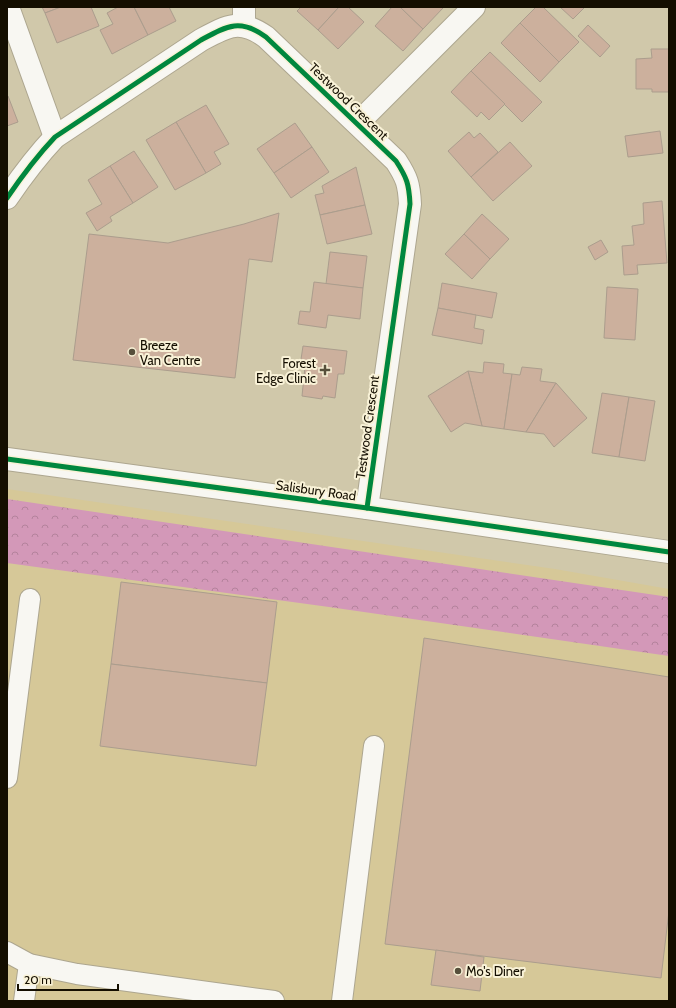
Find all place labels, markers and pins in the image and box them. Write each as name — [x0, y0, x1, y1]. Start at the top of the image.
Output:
place label: Breeze Van Centre — [140, 337, 201, 368]
marker: Breeze Van Centre — [127, 347, 137, 357]
place label: Forest Edge Clinic — [256, 355, 317, 386]
marker: Forest Edge Clinic — [319, 364, 331, 376]
place label: Mo's Diner — [466, 963, 525, 979]
marker: Mo's Diner — [453, 966, 463, 976]

